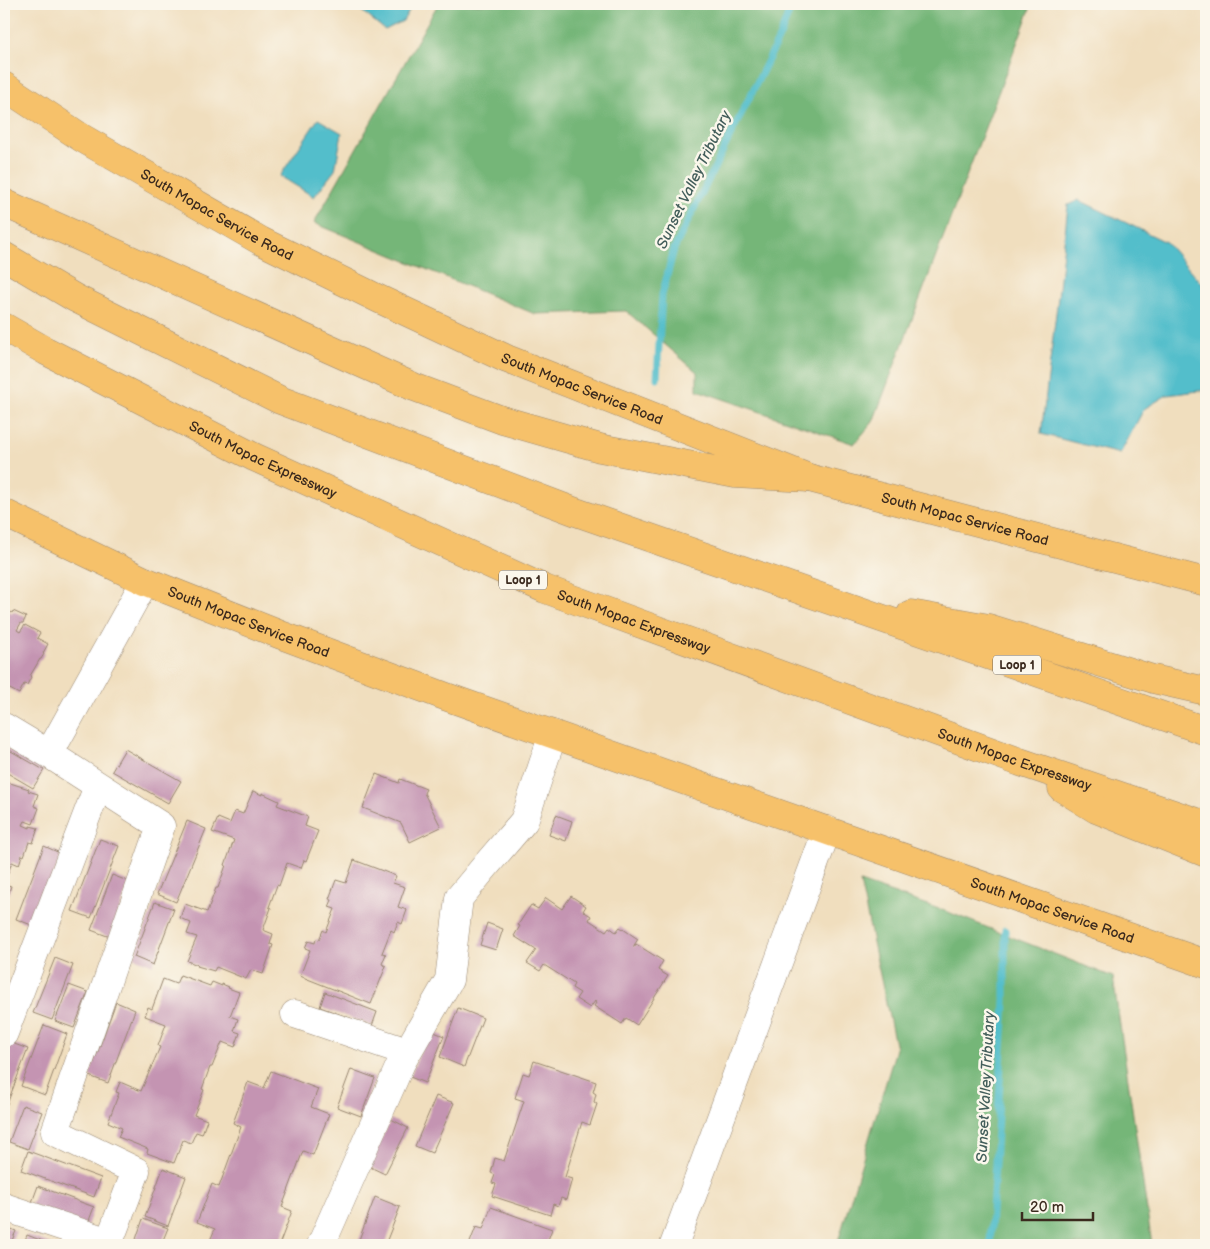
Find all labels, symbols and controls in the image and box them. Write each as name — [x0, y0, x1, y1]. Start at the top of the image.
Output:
water label: Sunset Valley Tributary — [652, 107, 736, 252]
street label: South Mopac Service Road — [138, 165, 296, 264]
street label: South Mopac Service Road — [499, 349, 666, 428]
street label: South Mopac Expressway — [186, 417, 340, 502]
street label: South Mopac Service Road — [880, 489, 1051, 549]
road number: Loop 1 — [499, 570, 547, 590]
street label: South Mopac Service Road — [165, 582, 332, 661]
street label: South Mopac Expressway — [555, 586, 713, 657]
road number: Loop 1 — [993, 656, 1041, 674]
street label: South Mopac Expressway — [936, 724, 1094, 794]
street label: South Mopac Service Road — [968, 873, 1137, 947]
water label: Sunset Valley Tributary — [973, 1010, 1000, 1163]
scale bar — [1022, 1189, 1094, 1221]
text: 20 m — [1030, 1198, 1064, 1217]

